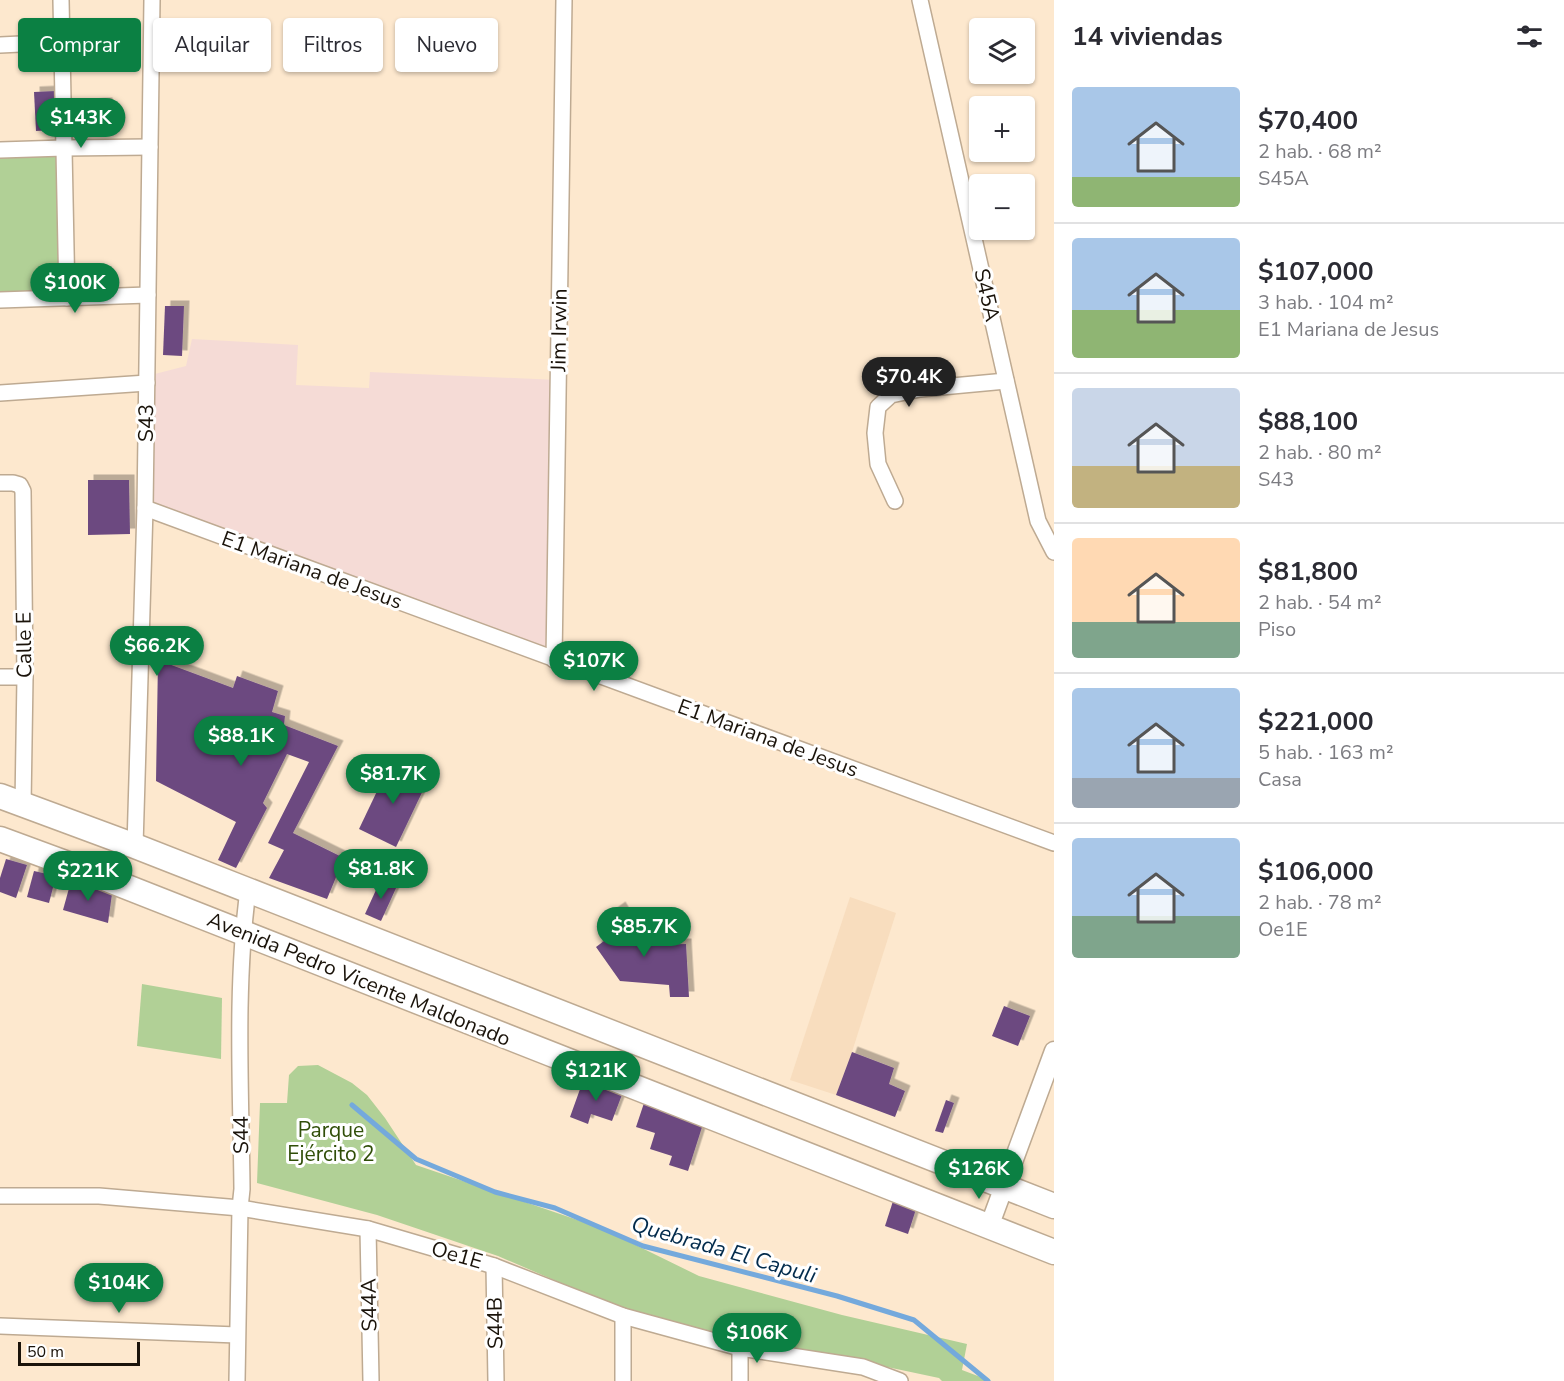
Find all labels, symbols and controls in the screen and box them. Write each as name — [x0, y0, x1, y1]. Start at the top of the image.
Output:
chip: Comprar — [18, 18, 141, 72]
chip: Alquilar — [153, 18, 271, 72]
chip: Filtros — [283, 18, 383, 72]
chip: Nuevo — [395, 18, 498, 72]
map controls — [969, 18, 1035, 240]
button: layers — [969, 18, 1035, 84]
text: 14 viviendas — [1072, 19, 1223, 54]
icon: filters — [1513, 20, 1546, 53]
button: + — [969, 96, 1035, 162]
pin: $143K — [39, 98, 123, 149]
text: $70,400 — [1258, 103, 1358, 138]
text: $143K — [50, 104, 112, 131]
icon: home — [1120, 111, 1192, 183]
text: 2 hab. · 68 m² — [1258, 138, 1382, 165]
text: S45A — [1258, 165, 1309, 192]
button: − — [969, 174, 1035, 240]
text: $107,000 — [1258, 254, 1374, 289]
icon: home — [1120, 262, 1192, 334]
pin: $100K — [33, 263, 117, 314]
street label: S45A — [967, 266, 1007, 324]
text: $100K — [44, 269, 106, 296]
street label: Jim Irwin — [544, 288, 574, 373]
text: 3 hab. · 104 m² — [1258, 289, 1394, 316]
text: E1 Mariana de Jesus — [1258, 316, 1439, 343]
pin: $70.4K — [860, 357, 958, 408]
text: $70.4K — [876, 363, 942, 390]
street label: S43 — [132, 404, 160, 442]
text: $88,100 — [1258, 404, 1358, 439]
icon: home — [1120, 412, 1192, 484]
text: 2 hab. · 80 m² — [1258, 439, 1382, 466]
text: S43 — [1258, 466, 1294, 493]
street label: E1 Mariana de Jesus — [218, 524, 406, 616]
text: $81,800 — [1258, 554, 1358, 589]
icon: home — [1120, 562, 1192, 634]
text: 2 hab. · 54 m² — [1258, 589, 1382, 616]
street label: Calle E — [9, 612, 39, 678]
text: Piso — [1258, 616, 1296, 643]
pin: $66.2K — [108, 626, 206, 677]
text: $66.2K — [124, 632, 190, 659]
pin: $107K — [552, 641, 636, 692]
text: $107K — [563, 647, 625, 674]
street label: E1 Mariana de Jesus — [674, 692, 862, 784]
text: $221,000 — [1258, 704, 1374, 739]
icon: home — [1120, 712, 1192, 784]
pin: $88.1K — [192, 716, 290, 767]
text: $88.1K — [208, 722, 274, 749]
text: 5 hab. · 163 m² — [1258, 739, 1394, 766]
pin: $81.7K — [344, 754, 442, 805]
text: $81.7K — [360, 760, 426, 787]
text: Casa — [1258, 766, 1302, 793]
pin: $81.8K — [332, 849, 430, 900]
pin: $221K — [46, 851, 130, 902]
text: $106,000 — [1258, 854, 1374, 889]
text: $81.8K — [348, 855, 414, 882]
text: $221K — [57, 857, 119, 884]
icon: home — [1120, 862, 1192, 934]
text: 2 hab. · 78 m² — [1258, 889, 1382, 916]
street label: Avenida Pedro Vicente Maldonado — [203, 905, 515, 1053]
pin: $85.7K — [595, 907, 693, 958]
text: $85.7K — [611, 913, 677, 940]
text: Oe1E — [1258, 916, 1308, 943]
pin: $121K — [554, 1051, 638, 1102]
text: $121K — [565, 1057, 627, 1084]
street label: S44 — [227, 1116, 255, 1154]
park label: Parque Ejército 2 — [287, 1116, 375, 1168]
pin: $126K — [937, 1149, 1021, 1200]
text: $126K — [948, 1155, 1010, 1182]
water label: Quebrada El Capuli — [628, 1209, 821, 1291]
street label: Oe1E — [428, 1234, 486, 1276]
pin: $104K — [77, 1263, 161, 1314]
text: $104K — [88, 1269, 150, 1296]
street label: S44A — [355, 1278, 383, 1332]
street label: S44B — [481, 1297, 509, 1349]
pin: $106K — [715, 1313, 799, 1364]
text: $106K — [726, 1319, 788, 1346]
scale bar — [18, 1339, 140, 1366]
text: 50 m — [27, 1341, 64, 1363]

